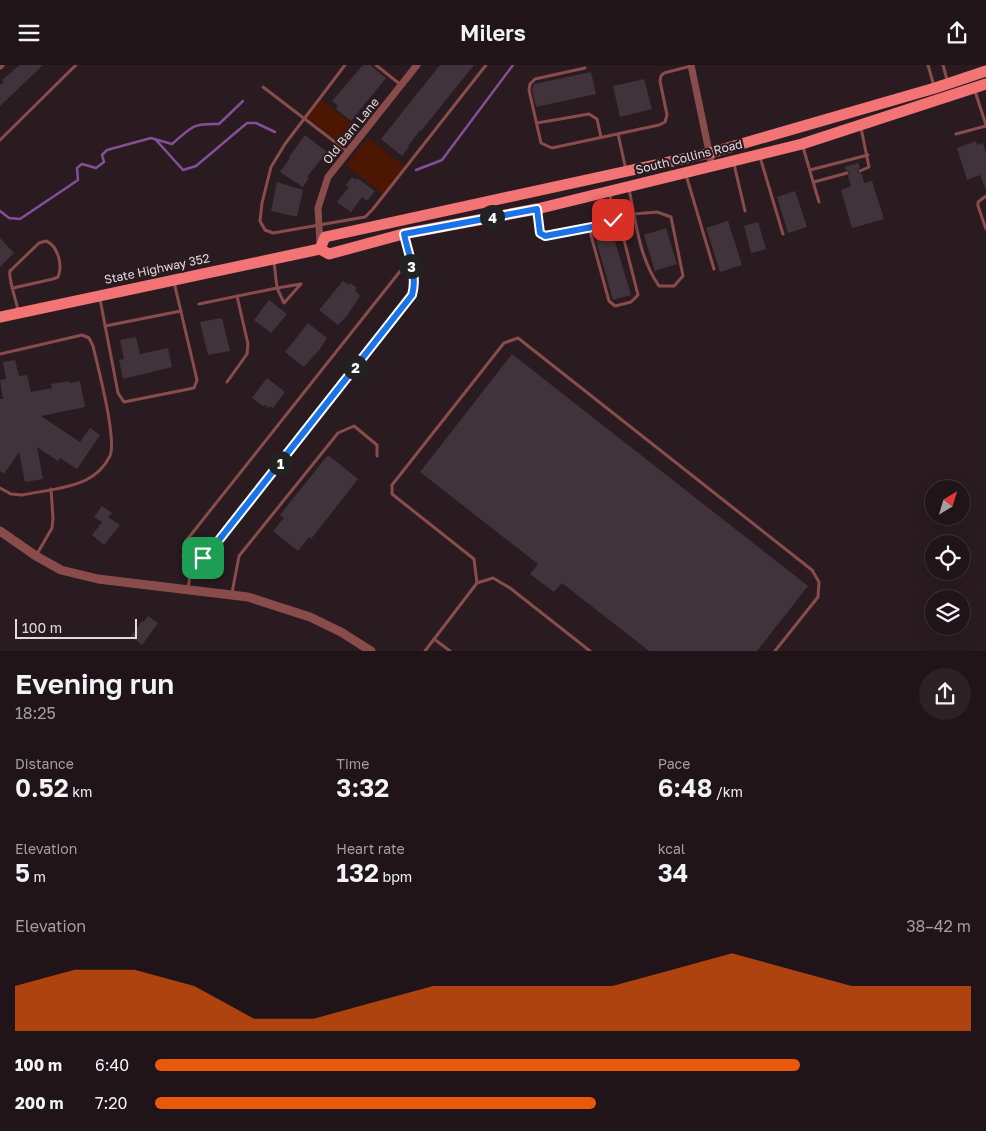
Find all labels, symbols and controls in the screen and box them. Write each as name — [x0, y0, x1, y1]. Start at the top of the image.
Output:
icon: menu — [15, 19, 43, 47]
text: Milers — [460, 19, 526, 46]
icon: share — [943, 19, 971, 47]
street label: Old Barn Lane — [319, 94, 382, 167]
street label: South Collins Road — [634, 136, 744, 177]
pin — [592, 199, 634, 241]
pin: 4 — [480, 205, 504, 229]
icon: check — [599, 206, 627, 234]
text: 4 — [488, 209, 497, 226]
street label: State Highway 352 — [103, 250, 211, 287]
pin: 3 — [398, 253, 424, 279]
text: 3 — [407, 258, 416, 275]
pin: 2 — [342, 355, 368, 379]
text: 2 — [351, 359, 360, 376]
pin: 1 — [268, 451, 292, 475]
text: 1 — [277, 455, 284, 472]
north arrow — [925, 480, 970, 525]
map controls — [925, 480, 970, 635]
button: locate — [925, 535, 970, 580]
pin — [182, 537, 224, 579]
icon: arrive — [189, 544, 217, 572]
button: layers — [925, 590, 970, 635]
scale bar — [15, 616, 138, 639]
text: 100 m — [22, 619, 62, 636]
text: Evening run — [15, 667, 174, 700]
button: share — [919, 668, 971, 720]
text: 18:25 — [15, 703, 56, 723]
text: Distance — [15, 755, 74, 772]
text: Time — [336, 755, 369, 772]
text: Pace — [658, 755, 690, 772]
text: 0.52 — [15, 772, 69, 803]
text: 3:32 — [336, 772, 389, 803]
text: 6:48 — [658, 772, 712, 803]
text: km — [69, 783, 93, 800]
text: /km — [712, 783, 743, 800]
text: Elevation — [15, 840, 77, 857]
text: Heart rate — [336, 840, 405, 857]
text: kcal — [658, 840, 685, 857]
text: 5 — [15, 857, 30, 888]
text: 132 — [336, 857, 379, 888]
text: 34 — [658, 857, 688, 888]
text: m — [30, 868, 46, 885]
text: bpm — [379, 868, 412, 885]
text: Elevation — [15, 916, 86, 936]
text: 38–42 m — [906, 916, 971, 936]
text: 100 m — [15, 1055, 62, 1075]
text: 6:40 — [95, 1055, 129, 1075]
text: 200 m — [15, 1093, 64, 1113]
text: 7:20 — [95, 1093, 127, 1113]

